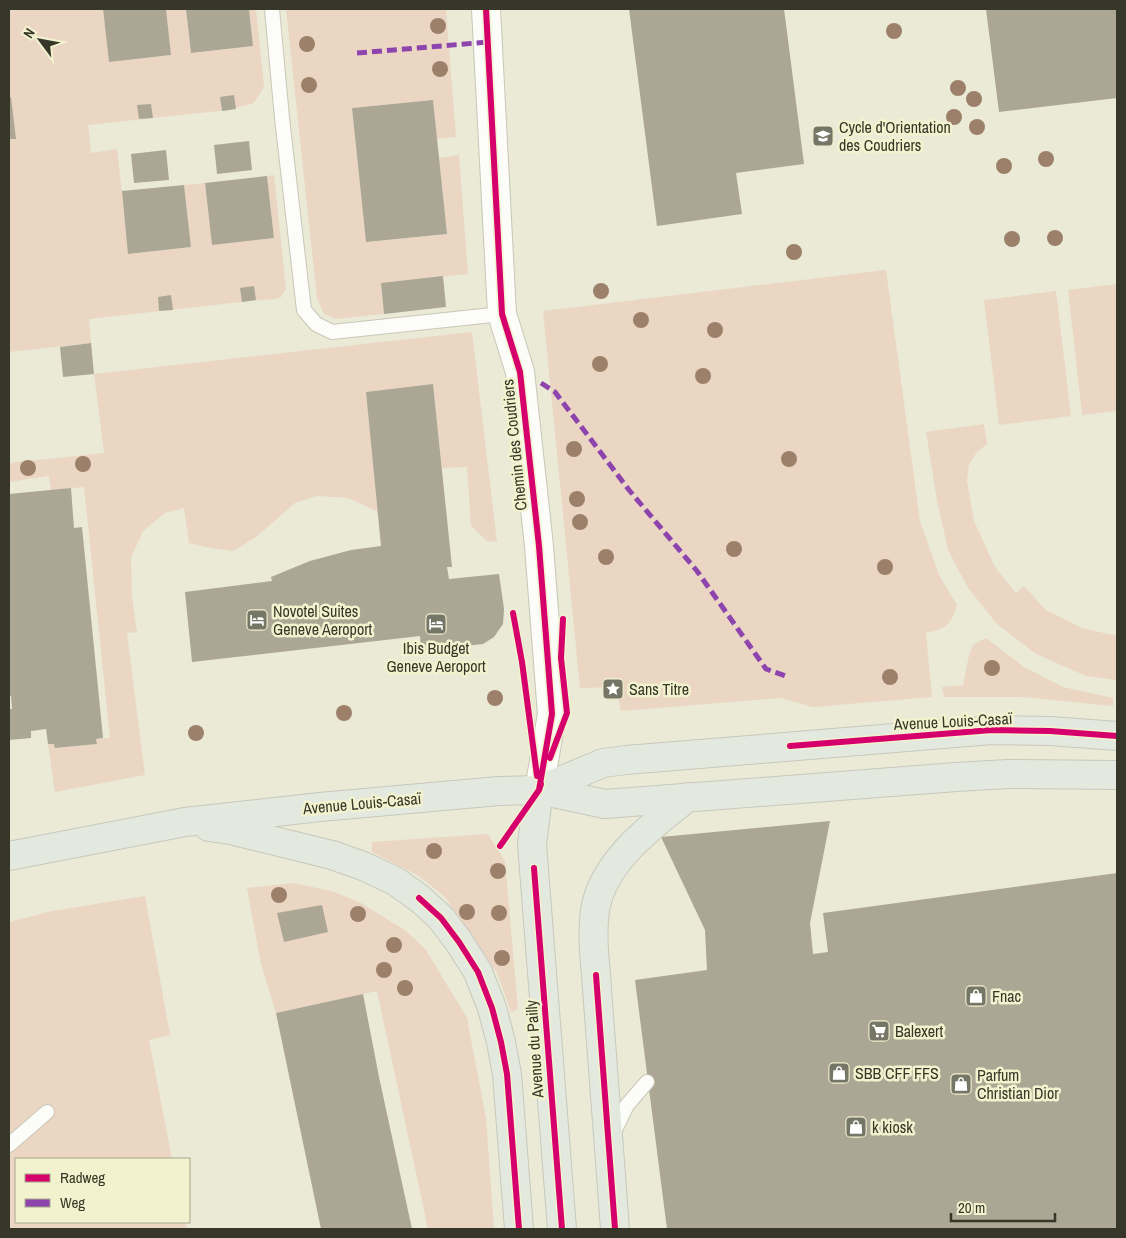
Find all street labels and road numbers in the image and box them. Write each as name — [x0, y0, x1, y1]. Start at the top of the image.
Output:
street label: Chemin des Coudriers — [496, 378, 532, 512]
street label: Avenue Louis-Casaï — [892, 707, 1013, 735]
street label: Avenue Louis-Casaï — [301, 787, 422, 819]
street label: Avenue du Pailly — [520, 999, 548, 1100]

